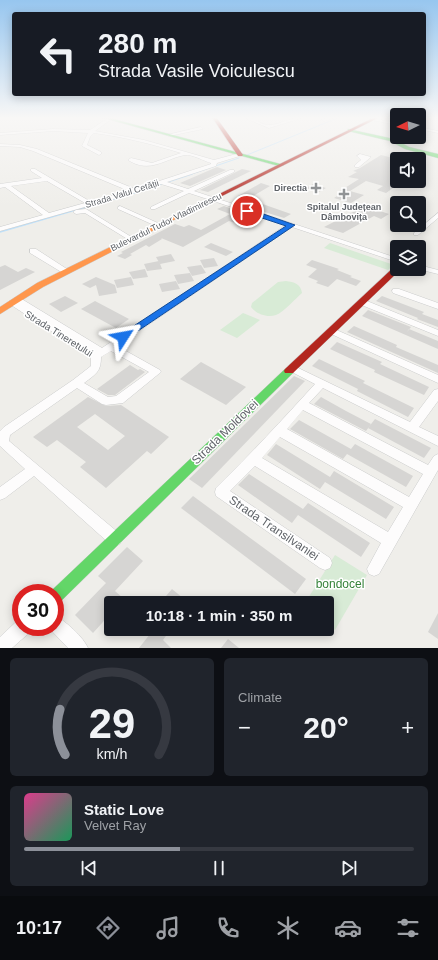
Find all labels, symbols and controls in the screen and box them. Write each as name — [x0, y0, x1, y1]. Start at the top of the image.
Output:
icon: left — [32, 28, 84, 80]
text: 280 m — [98, 28, 177, 59]
text: Strada Vasile Voiculescu — [98, 61, 295, 81]
north arrow — [390, 108, 426, 144]
map controls — [390, 108, 426, 276]
button: sound — [390, 152, 426, 188]
street label: Strada Valul Cetății — [84, 178, 160, 210]
marker: Directia — [310, 182, 322, 194]
place label: Directia — [274, 183, 308, 193]
marker: Spitalul Județean Dâmbovița — [338, 188, 350, 200]
street label: Bulevardul Tudor Vladimirescu — [109, 191, 223, 253]
pin — [230, 194, 264, 228]
button: search — [390, 196, 426, 232]
icon: arrive — [236, 200, 258, 222]
place label: Spitalul Județean Dâmbovița — [307, 202, 381, 222]
button: layers — [390, 240, 426, 276]
street label: Strada Tineretului — [23, 308, 95, 359]
position arrow — [102, 316, 144, 358]
street label: Strada Moldovei — [189, 397, 261, 467]
street label: Strada Transilvaniei — [226, 493, 322, 563]
park label: bondocel — [316, 577, 364, 591]
speed limit sign: 30 — [12, 584, 64, 636]
text: 10:18 · 1 min · 350 m — [146, 607, 292, 624]
text: Climate — [238, 690, 282, 705]
text: 29 — [89, 700, 135, 747]
text: 20° — [303, 711, 349, 744]
text: − — [238, 715, 251, 740]
text: + — [401, 715, 414, 740]
text: km/h — [97, 746, 128, 762]
text: Static Love — [84, 801, 164, 818]
text: Velvet Ray — [84, 818, 146, 833]
icon: previous — [78, 857, 100, 879]
icon: pause — [208, 857, 230, 879]
icon: next — [338, 857, 360, 879]
icon: directions — [94, 914, 122, 942]
icon: music — [154, 914, 182, 942]
icon: phone — [214, 914, 242, 942]
icon: climate — [274, 914, 302, 942]
icon: car — [334, 914, 362, 942]
icon: filters — [394, 914, 422, 942]
text: 10:17 — [16, 918, 62, 938]

